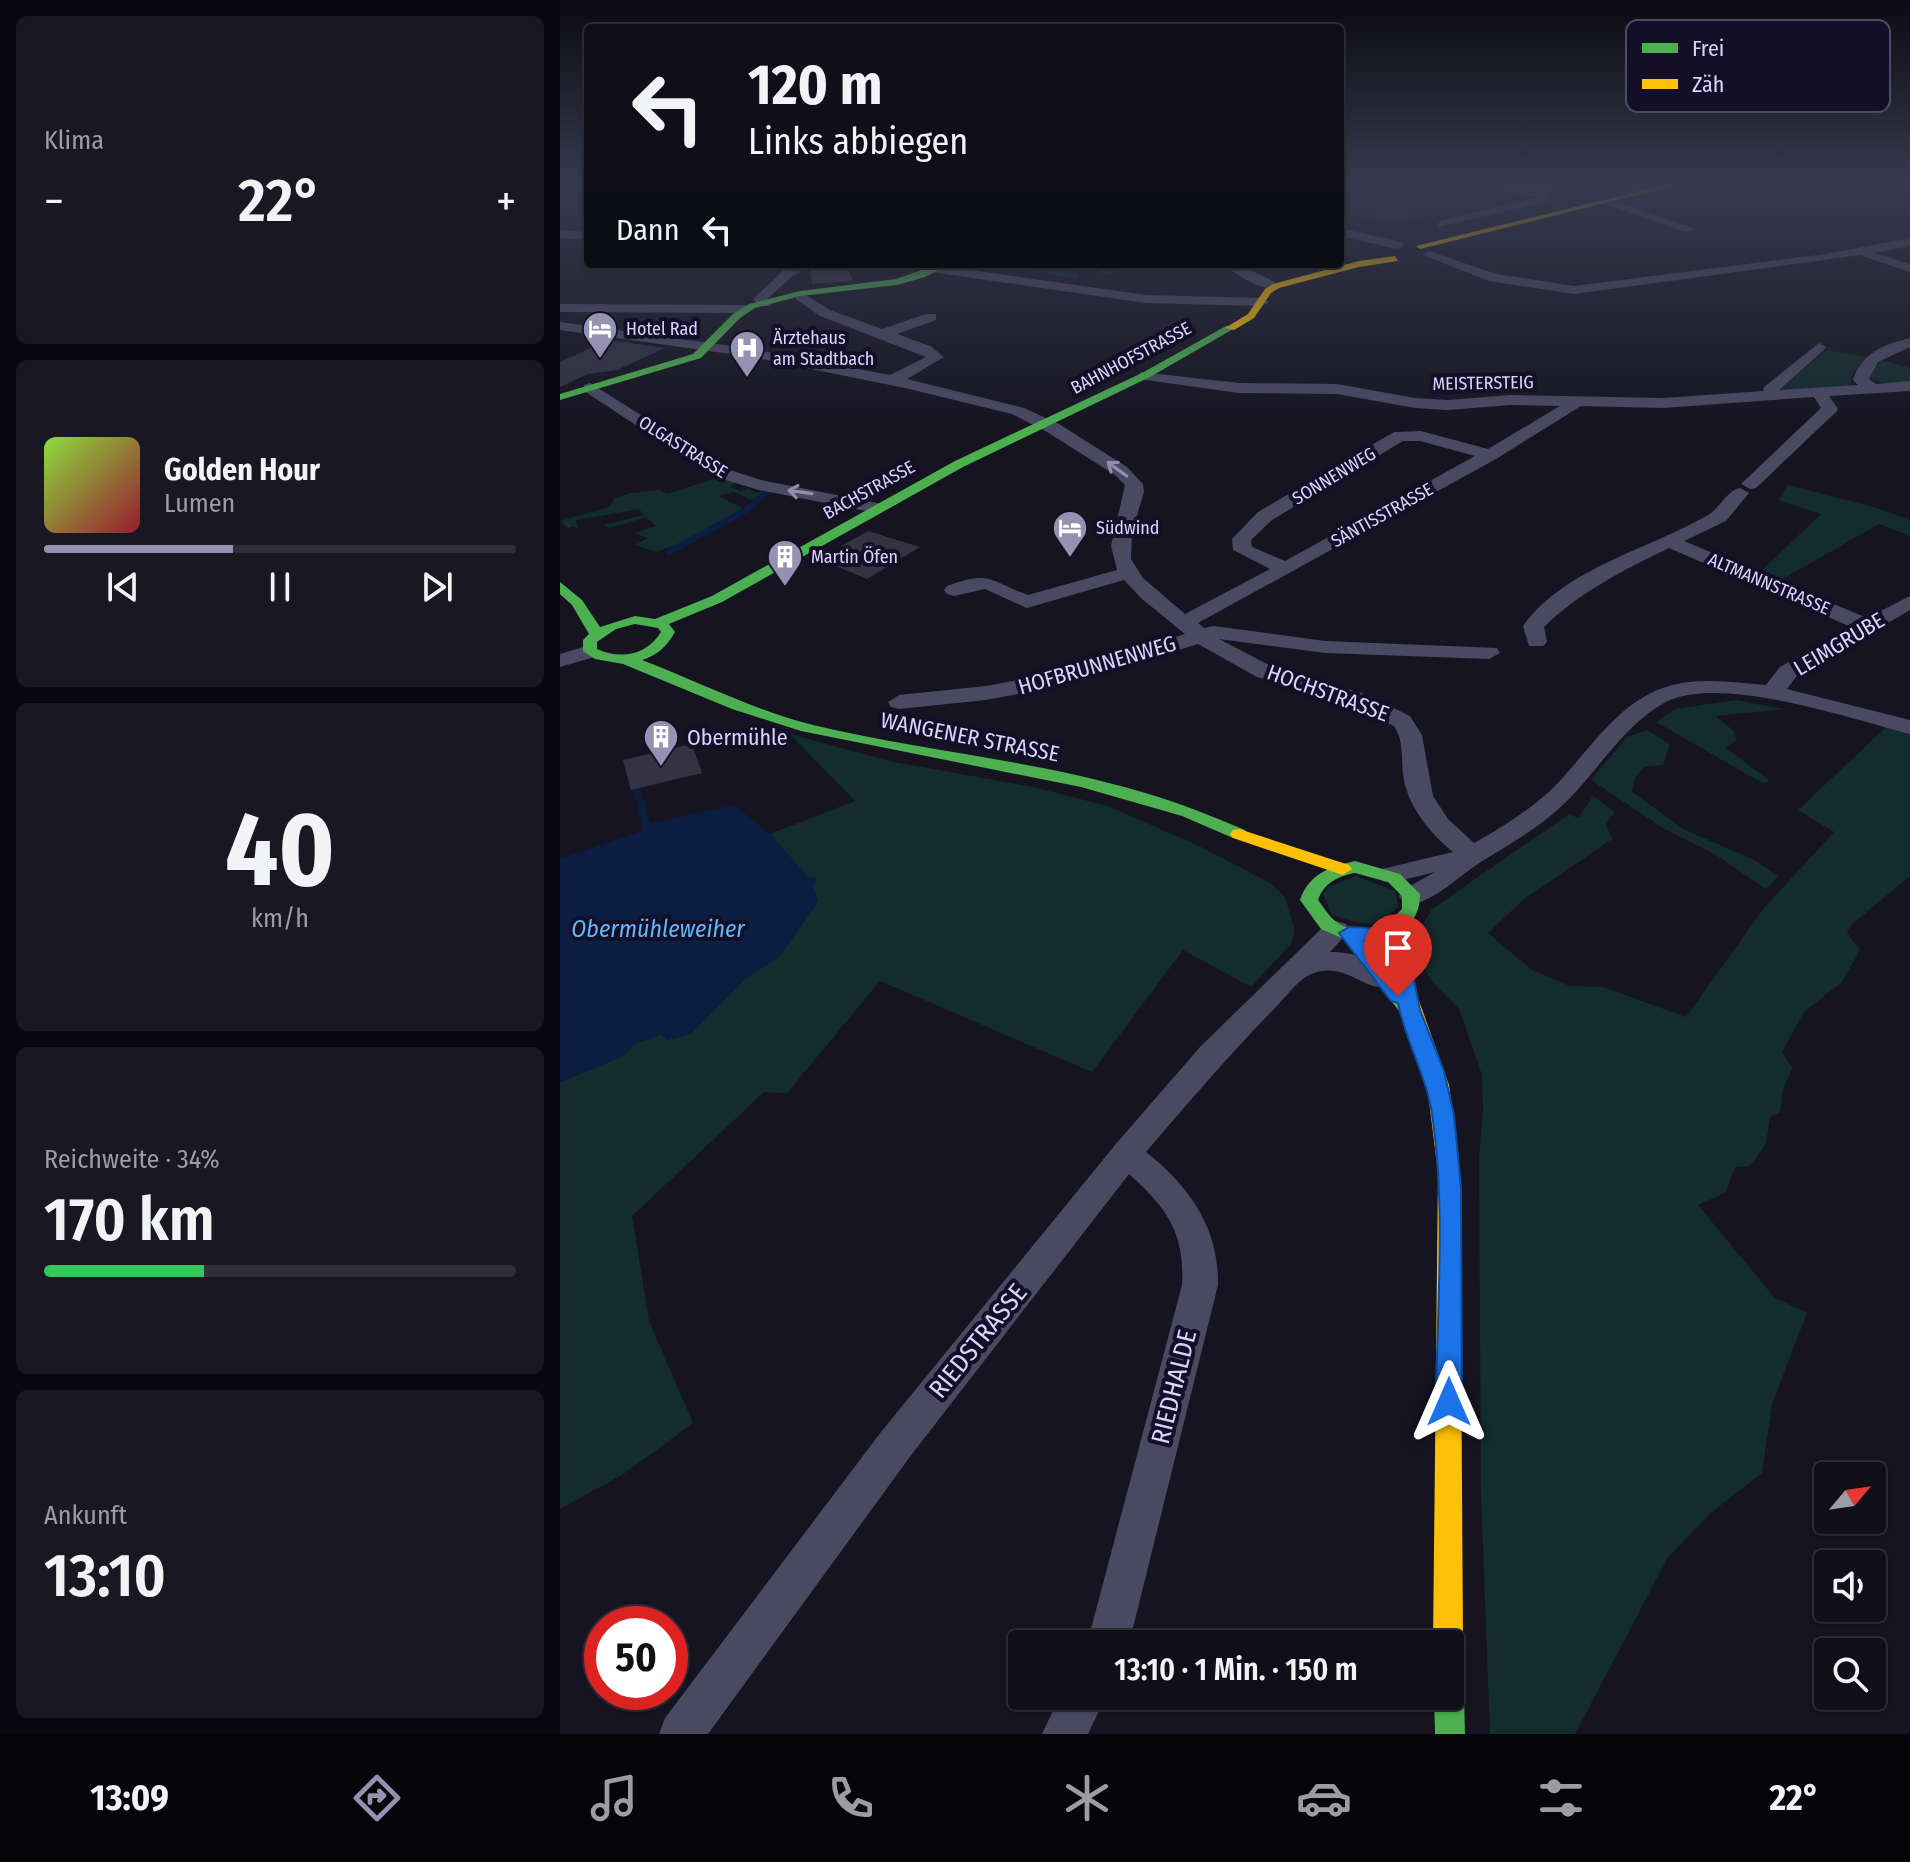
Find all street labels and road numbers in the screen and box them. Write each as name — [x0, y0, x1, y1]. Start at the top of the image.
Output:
street label: BAHNHOFSTRASSE — [1067, 317, 1195, 399]
street label: MEISTERSTEIG — [1432, 371, 1534, 395]
street label: OLGASTRASSE — [635, 411, 731, 483]
street label: SONNENWEG — [1288, 442, 1380, 510]
street label: BACHSTRASSE — [819, 456, 919, 524]
street label: SÄNTISSTRASSE — [1327, 478, 1437, 552]
street label: ALTMANNSTRASSE — [1705, 548, 1833, 620]
street label: LEIMGRUBE — [1789, 606, 1889, 682]
street label: HOFBRUNNENWEG — [1015, 630, 1179, 700]
street label: HOCHSTRASSE — [1263, 658, 1393, 728]
street label: WANGENER STRASSE — [878, 706, 1062, 768]
street label: RIEDSTRASSE — [922, 1278, 1034, 1404]
street label: RIEDHALDE — [1145, 1327, 1203, 1447]

